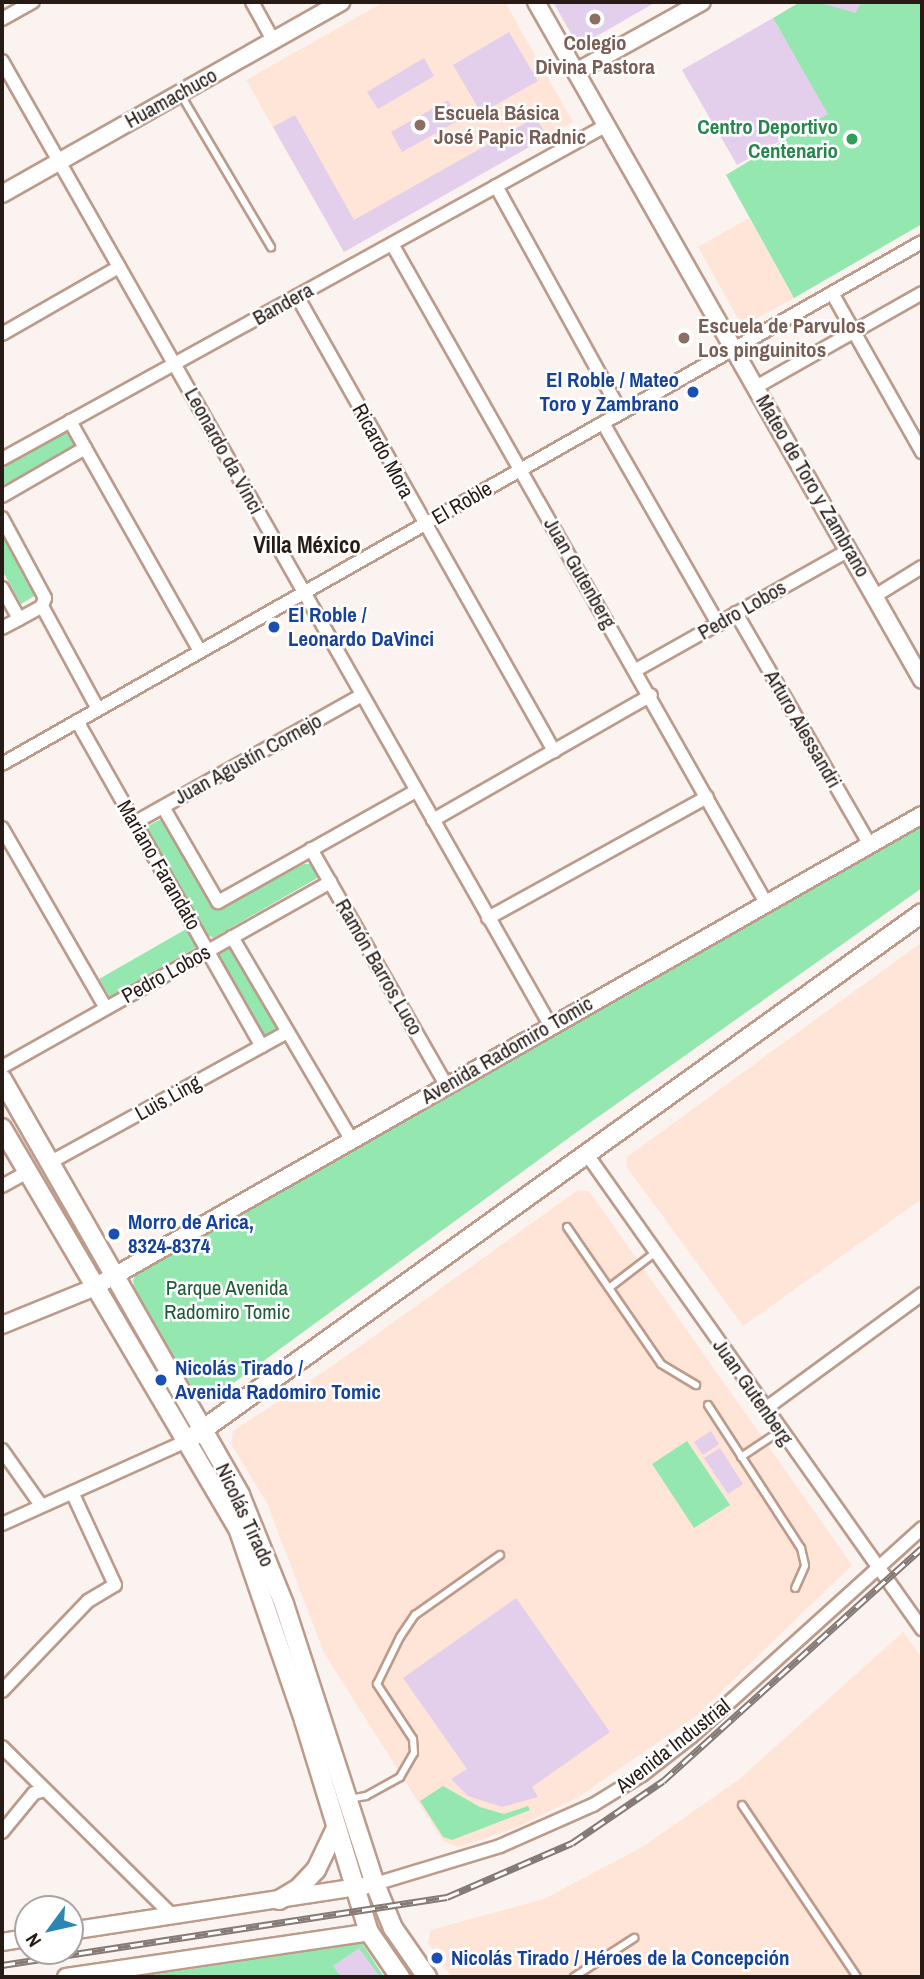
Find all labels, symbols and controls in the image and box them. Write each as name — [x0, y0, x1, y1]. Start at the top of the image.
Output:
marker: Colegio Divina Pastora — [587, 11, 603, 27]
place label: Colegio Divina Pastora — [535, 30, 655, 80]
street label: Huamachuco — [121, 62, 221, 134]
place label: Escuela Básica José Papic Radnic — [434, 100, 586, 150]
place label: Centro Deportivo Centenario — [697, 114, 838, 164]
marker: Escuela Básica José Papic Radnic — [412, 117, 428, 133]
marker: Centro Deportivo Centenario — [844, 131, 860, 147]
street label: Bandera — [248, 277, 318, 331]
place label: Escuela de Parvulos Los pinguinitos — [698, 313, 866, 363]
marker: Escuela de Parvulos Los pinguinitos — [676, 330, 692, 346]
place label: El Roble / Mateo Toro y Zambrano — [540, 367, 679, 417]
street label: Leonardo da Vinci — [179, 383, 269, 519]
marker: El Roble / Mateo Toro y Zambrano — [685, 384, 701, 400]
street label: Mateo de Toro y Zambrano — [750, 390, 876, 582]
street label: Ricardo Mora — [347, 399, 419, 503]
street label: El Roble — [428, 476, 496, 530]
street label: Juan Gutenberg — [538, 513, 622, 633]
district label: Villa México — [253, 531, 361, 559]
street label: Pedro Lobos — [693, 575, 791, 645]
place label: El Roble / Leonardo DaVinci — [288, 602, 434, 652]
marker: El Roble / Leonardo DaVinci — [266, 619, 282, 635]
street label: Arturo Alessandri — [759, 665, 847, 793]
street label: Juan Agustín Cornejo — [169, 708, 327, 810]
street label: Mariano Farandato — [112, 796, 206, 934]
street label: Ramón Barros Luco — [330, 894, 428, 1040]
street label: Pedro Lobos — [117, 939, 215, 1009]
street label: Avenida Radomiro Tomic — [417, 991, 597, 1109]
street label: Luis Ling — [131, 1070, 205, 1126]
place label: Morro de Arica, 8324-8374 — [128, 1209, 254, 1259]
marker: Morro de Arica, 8324-8374 — [106, 1226, 122, 1242]
park label: Parque Avenida Radomiro Tomic — [164, 1275, 290, 1325]
street label: Juan Gutenberg — [707, 1334, 799, 1450]
place label: Nicolás Tirado / Avenida Radomiro Tomic — [175, 1355, 381, 1405]
marker: Nicolás Tirado / Avenida Radomiro Tomic — [153, 1372, 169, 1388]
street label: Nicolás Tirado — [210, 1459, 280, 1571]
street label: Avenida Industrial — [611, 1693, 735, 1799]
north arrow — [14, 1895, 84, 1965]
text: N — [19, 1929, 47, 1952]
place label: Nicolás Tirado / Héroes de la Concepción — [451, 1945, 789, 1971]
marker: Nicolás Tirado / Héroes de la Concepción — [429, 1950, 445, 1966]

